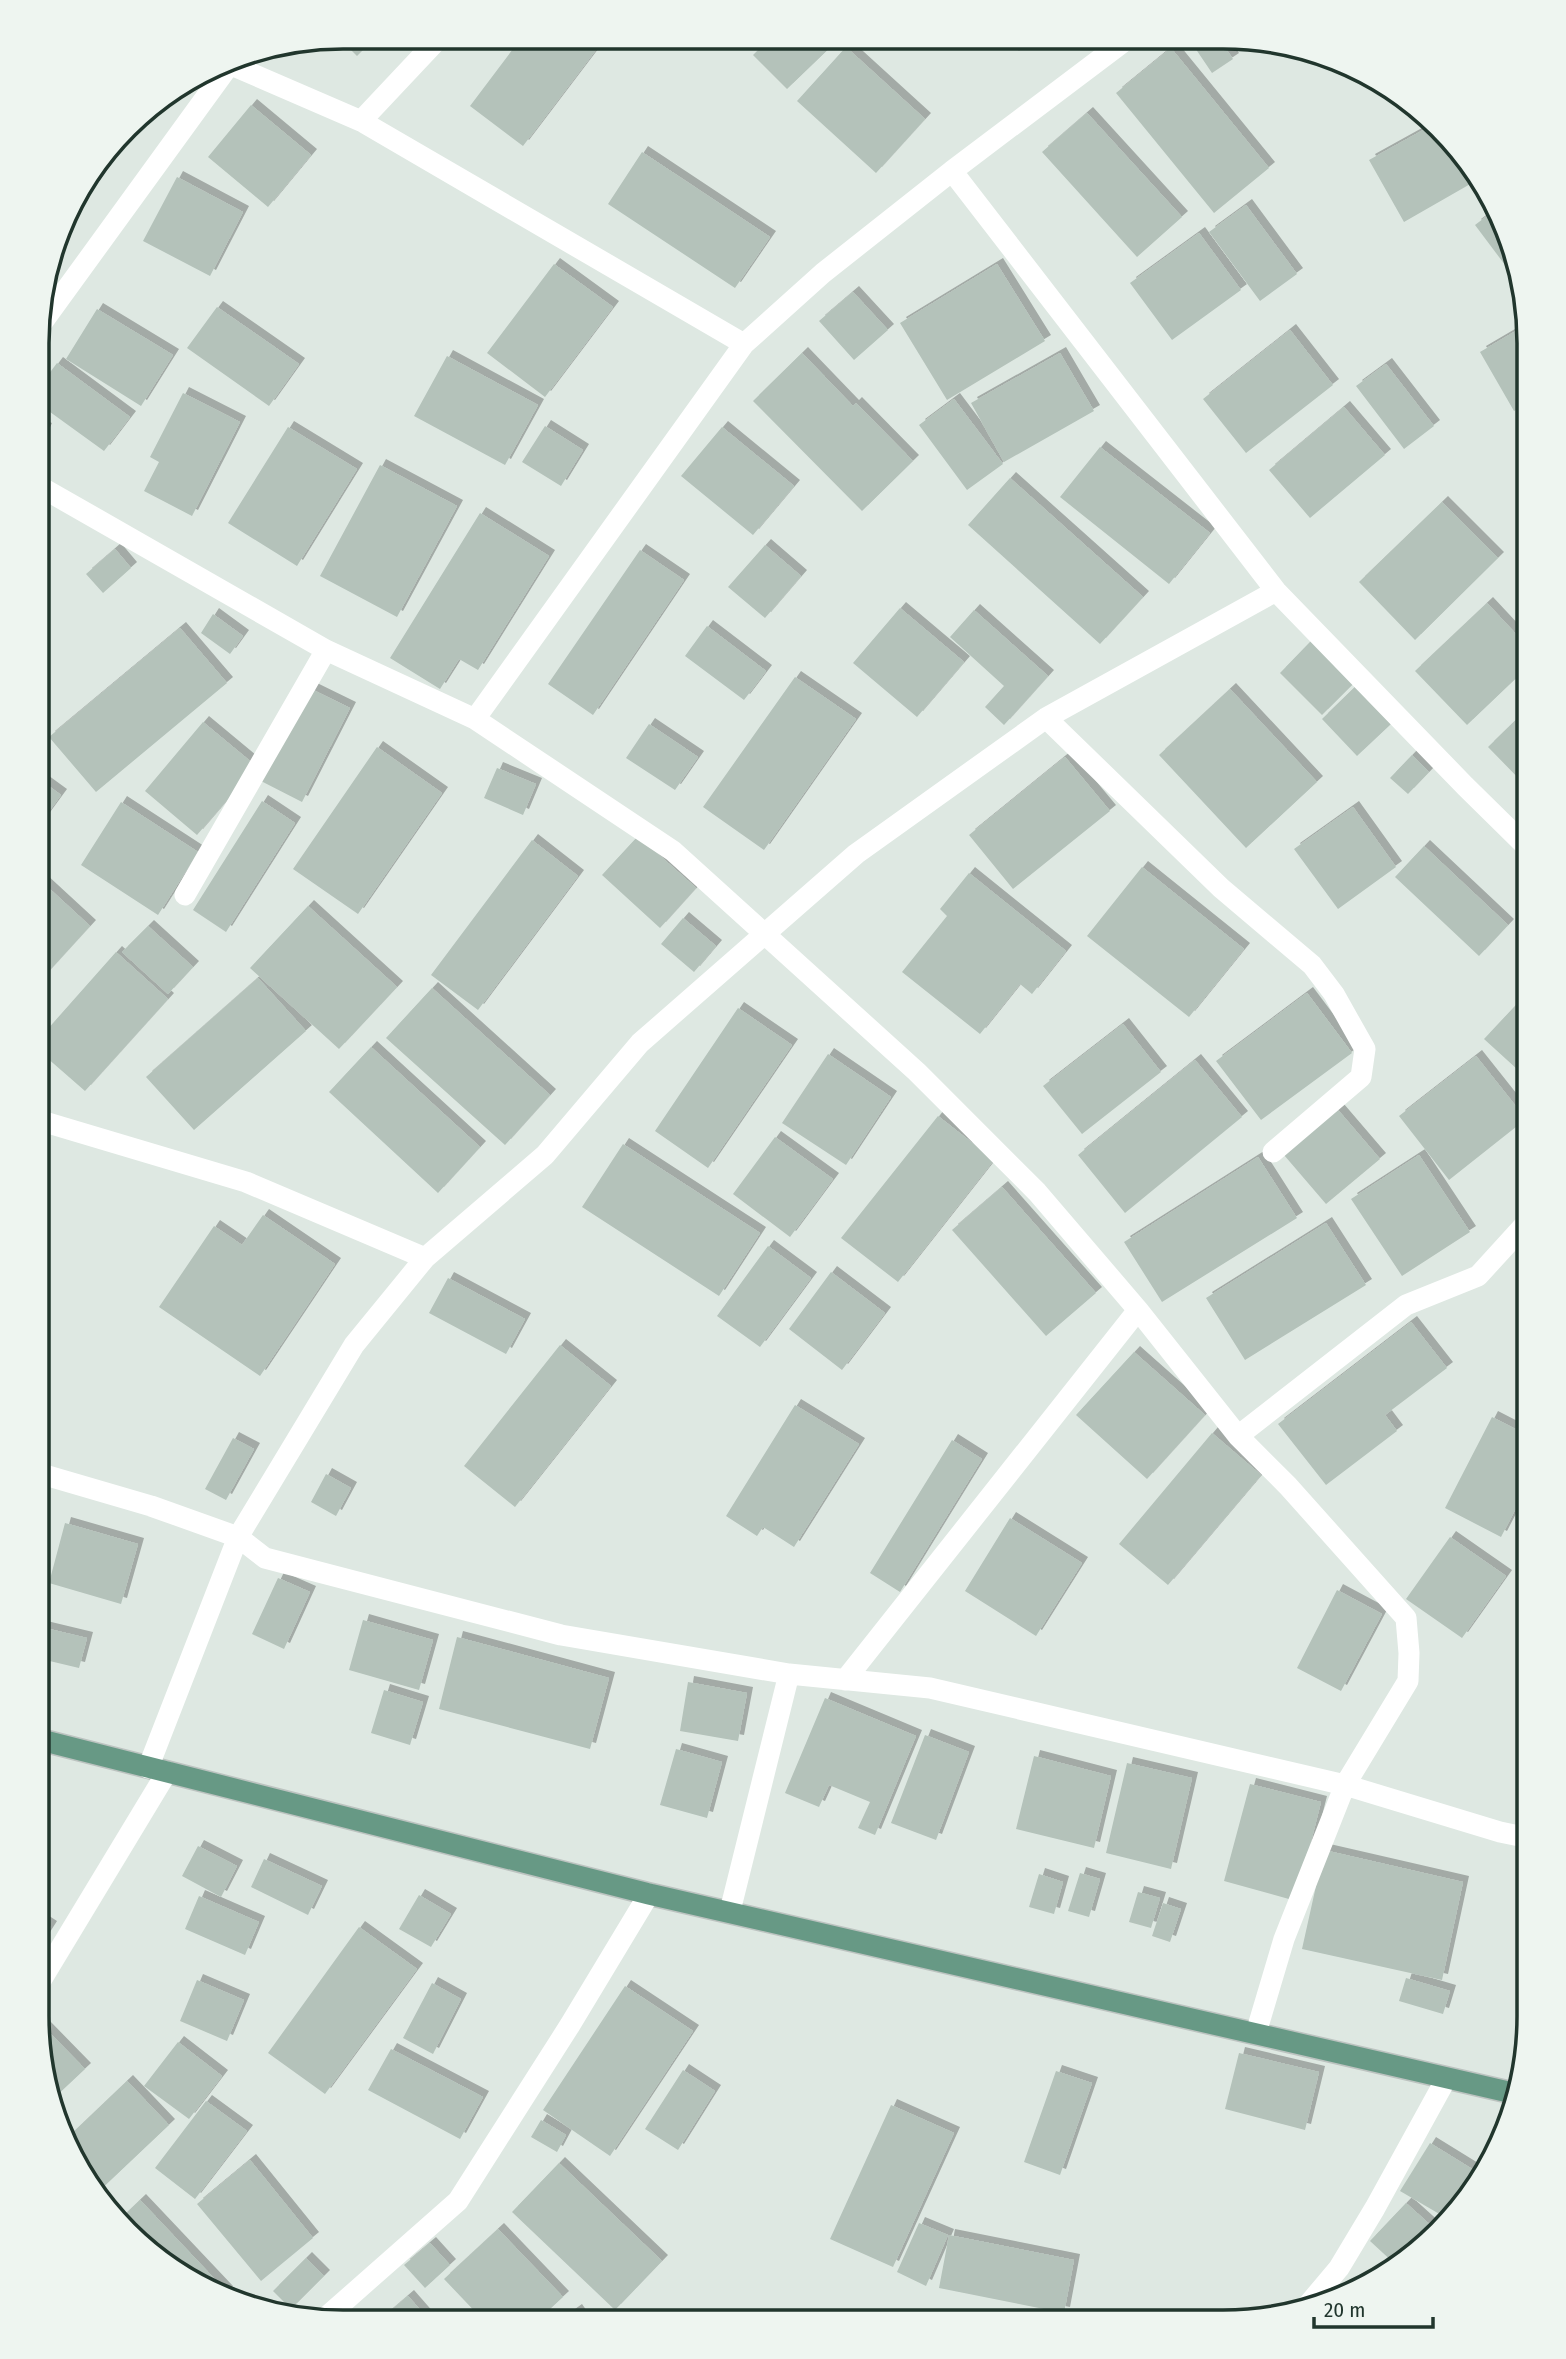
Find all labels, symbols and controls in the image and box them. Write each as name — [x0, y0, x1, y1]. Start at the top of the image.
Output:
scale bar — [1314, 2286, 1433, 2330]
text: 20 m — [1324, 2297, 1365, 2323]

